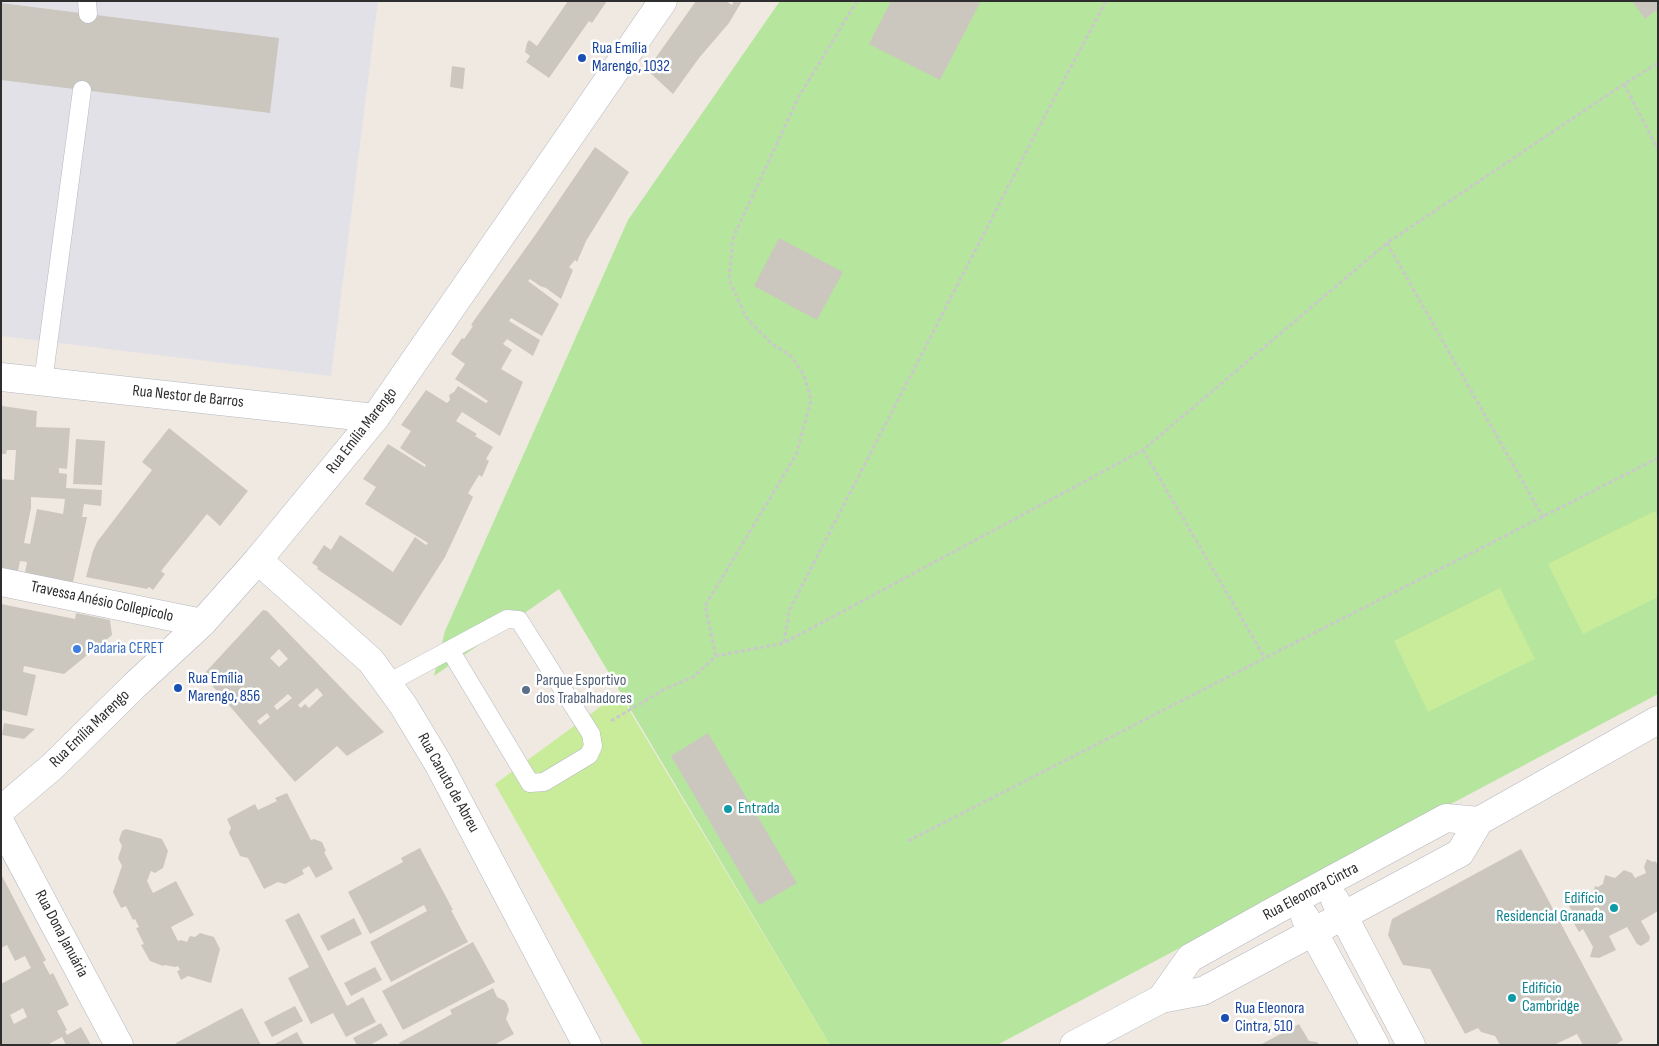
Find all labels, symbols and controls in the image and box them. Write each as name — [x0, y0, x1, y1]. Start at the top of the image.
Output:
place label: Rua Emília Marengo, 1032 — [592, 39, 670, 77]
marker: Rua Emília Marengo, 1032 — [576, 52, 588, 64]
street label: Rua Nestor de Barros — [131, 382, 245, 412]
street label: Rua Emília Marengo — [322, 384, 402, 478]
street label: Travessa Anésio Collepicolo — [29, 578, 175, 626]
place label: Padaria CERET — [87, 639, 164, 659]
marker: Padaria CERET — [71, 643, 83, 655]
place label: Rua Emília Marengo, 856 — [188, 669, 260, 707]
place label: Parque Esportivo dos Trabalhadores — [536, 671, 632, 709]
marker: Rua Emília Marengo, 856 — [172, 682, 184, 694]
marker: Parque Esportivo dos Trabalhadores — [520, 684, 532, 696]
street label: Rua Emília Marengo — [46, 686, 134, 772]
street label: Rua Canuto de Abreu — [413, 730, 483, 836]
place label: Entrada — [738, 799, 780, 819]
marker: Entrada — [722, 803, 734, 815]
street label: Rua Eleonora Cintra — [1260, 859, 1362, 925]
street label: Rua Dona Januária — [30, 887, 92, 981]
place label: Edifício Residencial Granada — [1496, 889, 1604, 927]
marker: Edifício Residencial Granada — [1608, 902, 1620, 914]
place label: Edifício Cambridge — [1522, 979, 1580, 1017]
marker: Edifício Cambridge — [1506, 992, 1518, 1004]
place label: Rua Eleonora Cintra, 510 — [1235, 999, 1304, 1037]
marker: Rua Eleonora Cintra, 510 — [1219, 1012, 1231, 1024]

